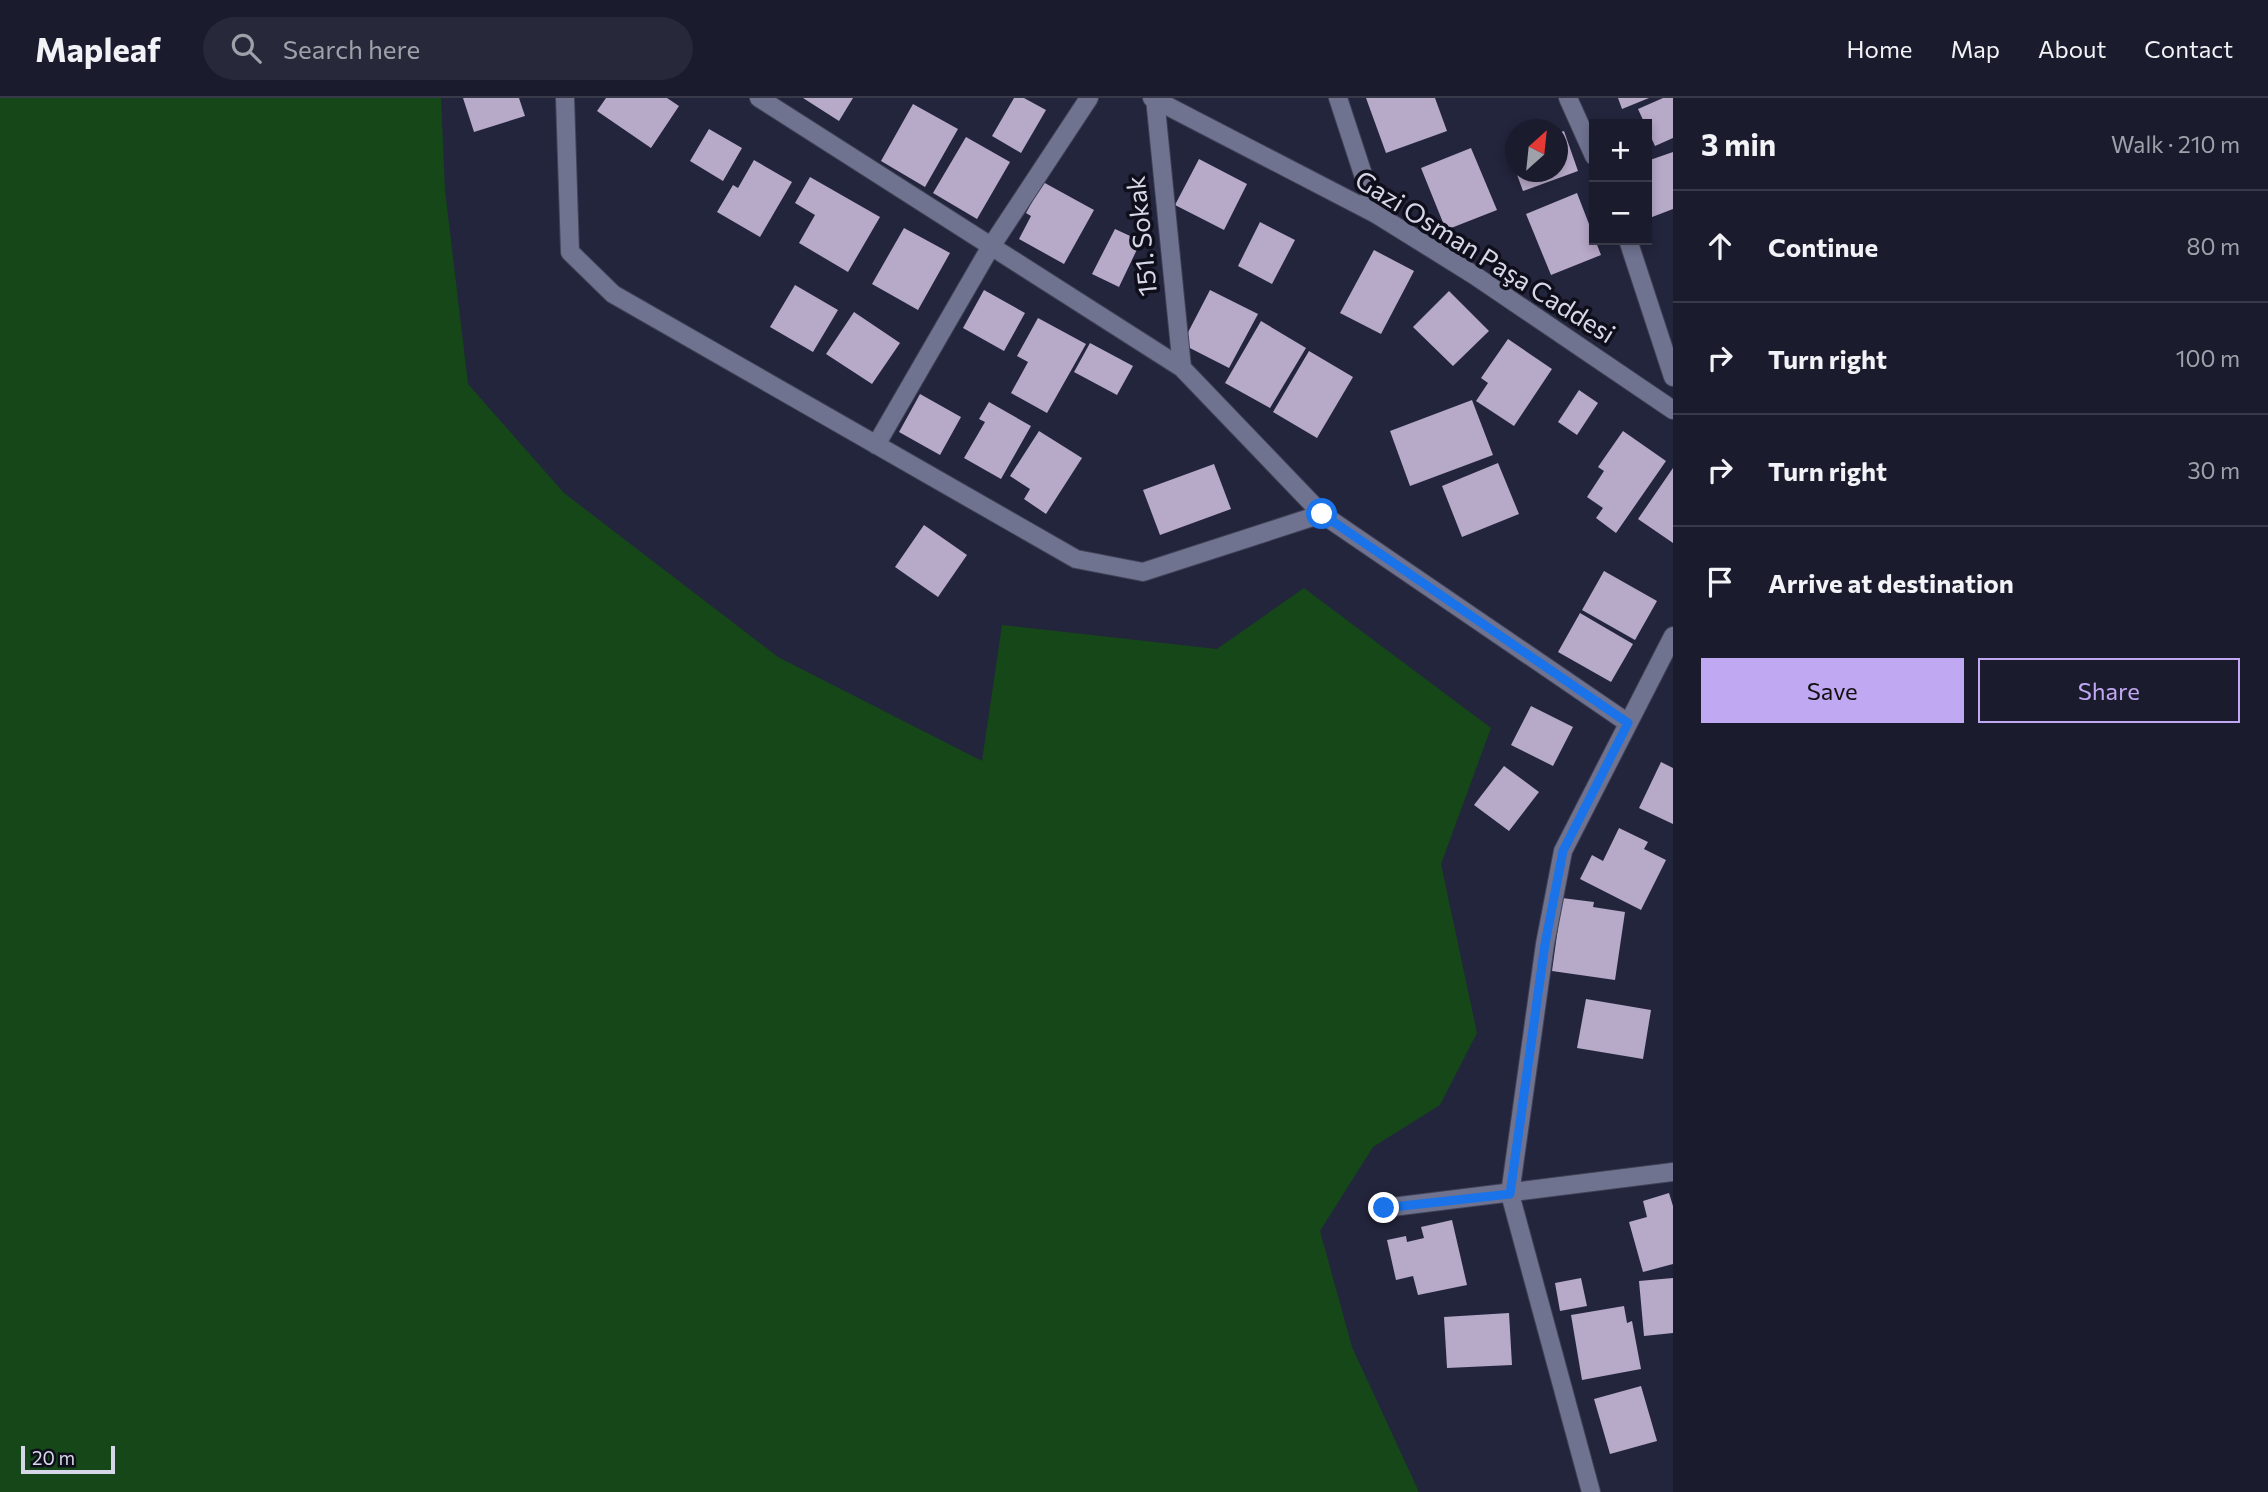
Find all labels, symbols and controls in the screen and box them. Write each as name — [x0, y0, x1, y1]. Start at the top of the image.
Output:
search box — [203, 17, 693, 80]
text: Mapleaf — [35, 28, 161, 69]
icon: search — [227, 29, 265, 67]
text: Search here — [283, 33, 420, 64]
text: Home — [1847, 34, 1913, 63]
text: Map — [1951, 34, 2000, 63]
text: About — [2038, 34, 2106, 63]
text: Contact — [2144, 34, 2233, 63]
north arrow — [1505, 119, 1568, 182]
map controls — [1589, 119, 1652, 245]
button: + — [1589, 119, 1652, 182]
text: 3 min — [1701, 125, 1776, 162]
text: Walk · 210 m — [2111, 130, 2240, 158]
street label: Gazi Osman Paşa Caddesi — [1350, 163, 1621, 348]
street label: 151. Sokak — [1119, 174, 1162, 298]
button: − — [1589, 182, 1652, 245]
icon: ahead — [1701, 227, 1739, 265]
text: Continue — [1768, 231, 1878, 262]
text: 80 m — [2187, 232, 2240, 260]
icon: right — [1701, 339, 1739, 377]
text: Turn right — [1768, 343, 1887, 374]
text: 100 m — [2176, 344, 2240, 372]
icon: right — [1701, 451, 1739, 489]
text: Turn right — [1768, 455, 1887, 486]
text: 30 m — [2187, 456, 2240, 484]
route start — [1306, 498, 1337, 529]
icon: arrive — [1701, 563, 1739, 601]
text: Arrive at destination — [1768, 567, 2014, 598]
button: Save — [1701, 658, 1964, 723]
button: Share — [1978, 658, 2240, 723]
route end — [1368, 1192, 1399, 1223]
scale bar — [21, 1443, 116, 1475]
text: 20 m — [32, 1446, 75, 1469]

